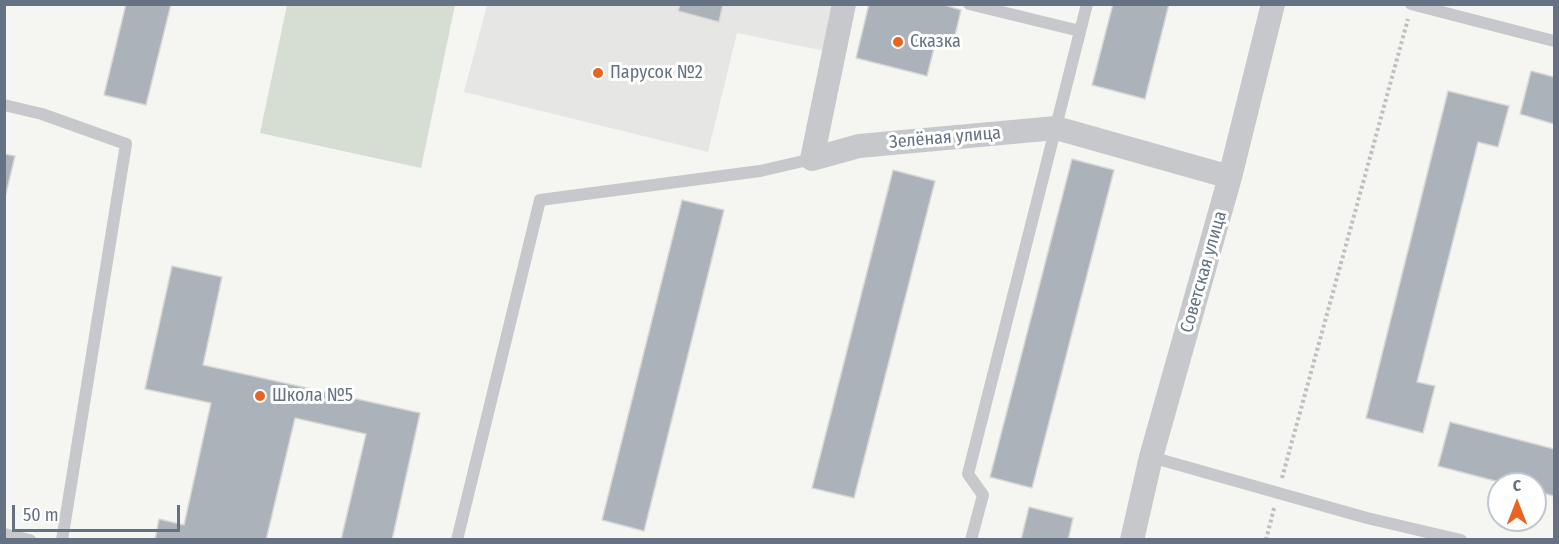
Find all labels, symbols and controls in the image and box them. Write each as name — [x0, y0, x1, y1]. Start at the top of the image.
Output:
place label: Сказка — [910, 31, 961, 53]
marker: Сказка — [891, 35, 905, 49]
place label: Парусок №2 — [610, 62, 703, 84]
marker: Парусок №2 — [591, 66, 605, 80]
street label: Зелёная улица — [888, 122, 1002, 154]
street label: Советская улица — [1176, 209, 1232, 335]
place label: Школа №5 — [272, 385, 353, 407]
marker: Школа №5 — [253, 389, 267, 403]
north arrow — [1487, 472, 1547, 532]
text: С — [1513, 476, 1521, 495]
scale bar — [15, 493, 183, 531]
text: 50 m — [23, 504, 59, 526]

